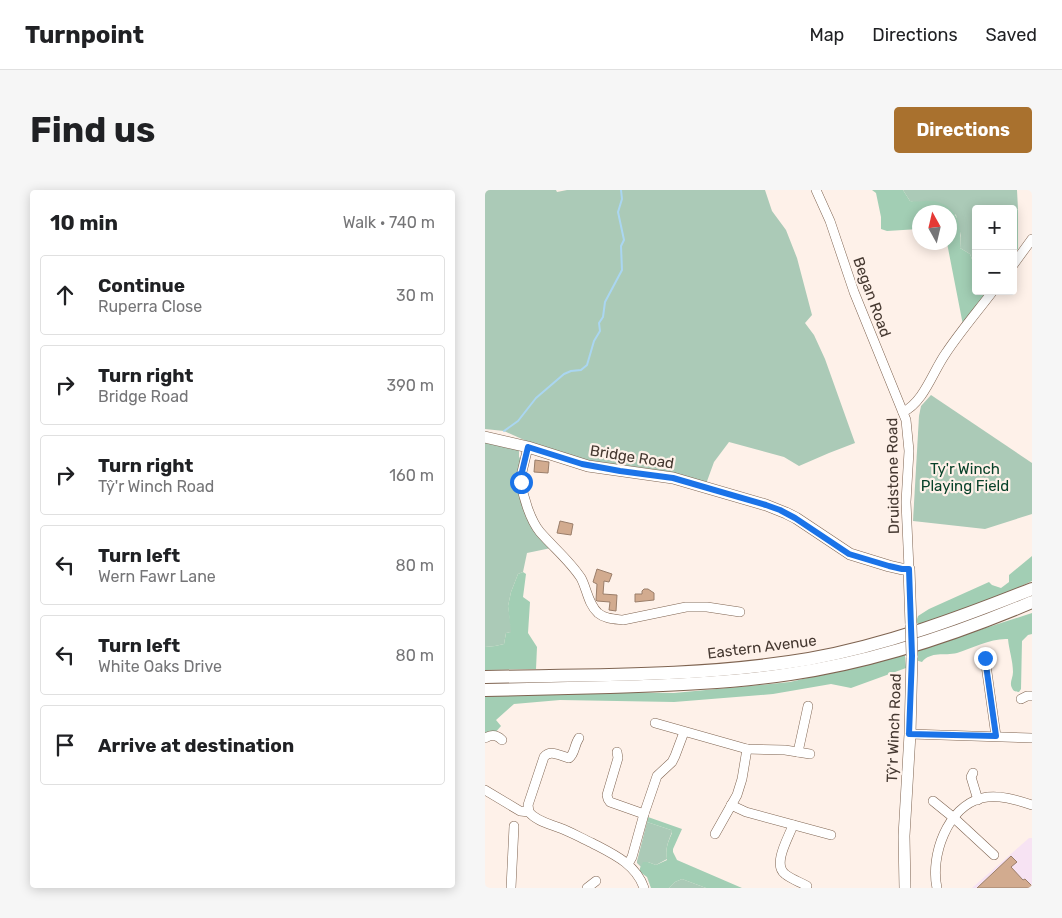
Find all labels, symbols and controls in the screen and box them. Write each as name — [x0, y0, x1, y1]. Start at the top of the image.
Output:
text: Turnpoint — [25, 21, 144, 49]
text: Map — [809, 24, 844, 46]
text: Directions — [872, 24, 958, 46]
text: Saved — [986, 24, 1037, 46]
button: Directions — [894, 107, 1032, 153]
text: Find us — [30, 109, 155, 151]
north arrow — [912, 205, 957, 250]
map controls — [972, 205, 1017, 295]
button: + — [972, 205, 1017, 250]
text: 10 min — [50, 210, 118, 235]
text: Walk · 740 m — [343, 213, 435, 232]
button: − — [972, 250, 1017, 295]
street label: Began Road — [849, 254, 895, 340]
text: Continue — [98, 274, 185, 297]
icon: ahead — [51, 281, 79, 309]
text: 30 m — [396, 286, 434, 305]
text: Ruperra Close — [98, 297, 202, 316]
text: Turn right — [98, 364, 193, 387]
icon: right — [51, 371, 79, 399]
text: 390 m — [387, 376, 434, 395]
text: Bridge Road — [98, 387, 189, 406]
street label: Druidstone Road — [883, 418, 903, 534]
street label: Bridge Road — [589, 441, 675, 473]
text: Turn right — [98, 454, 193, 477]
park label: Ty'r Winch Playing Field — [921, 460, 1009, 495]
icon: right — [51, 461, 79, 489]
text: 160 m — [389, 466, 434, 485]
route start — [510, 471, 533, 494]
text: Tŷ'r Winch Road — [98, 477, 214, 496]
text: Turn left — [98, 544, 180, 567]
icon: left — [51, 551, 79, 579]
text: 80 m — [396, 556, 434, 575]
text: Wern Fawr Lane — [98, 567, 216, 586]
street label: Eastern Avenue — [706, 631, 818, 663]
text: Turn left — [98, 634, 180, 657]
icon: left — [51, 641, 79, 669]
text: 80 m — [396, 646, 434, 665]
route end — [974, 647, 997, 670]
text: White Oaks Drive — [98, 657, 222, 676]
street label: Tŷ'r Winch Road — [883, 673, 905, 783]
icon: arrive — [51, 731, 79, 759]
text: Arrive at destination — [98, 734, 294, 757]

